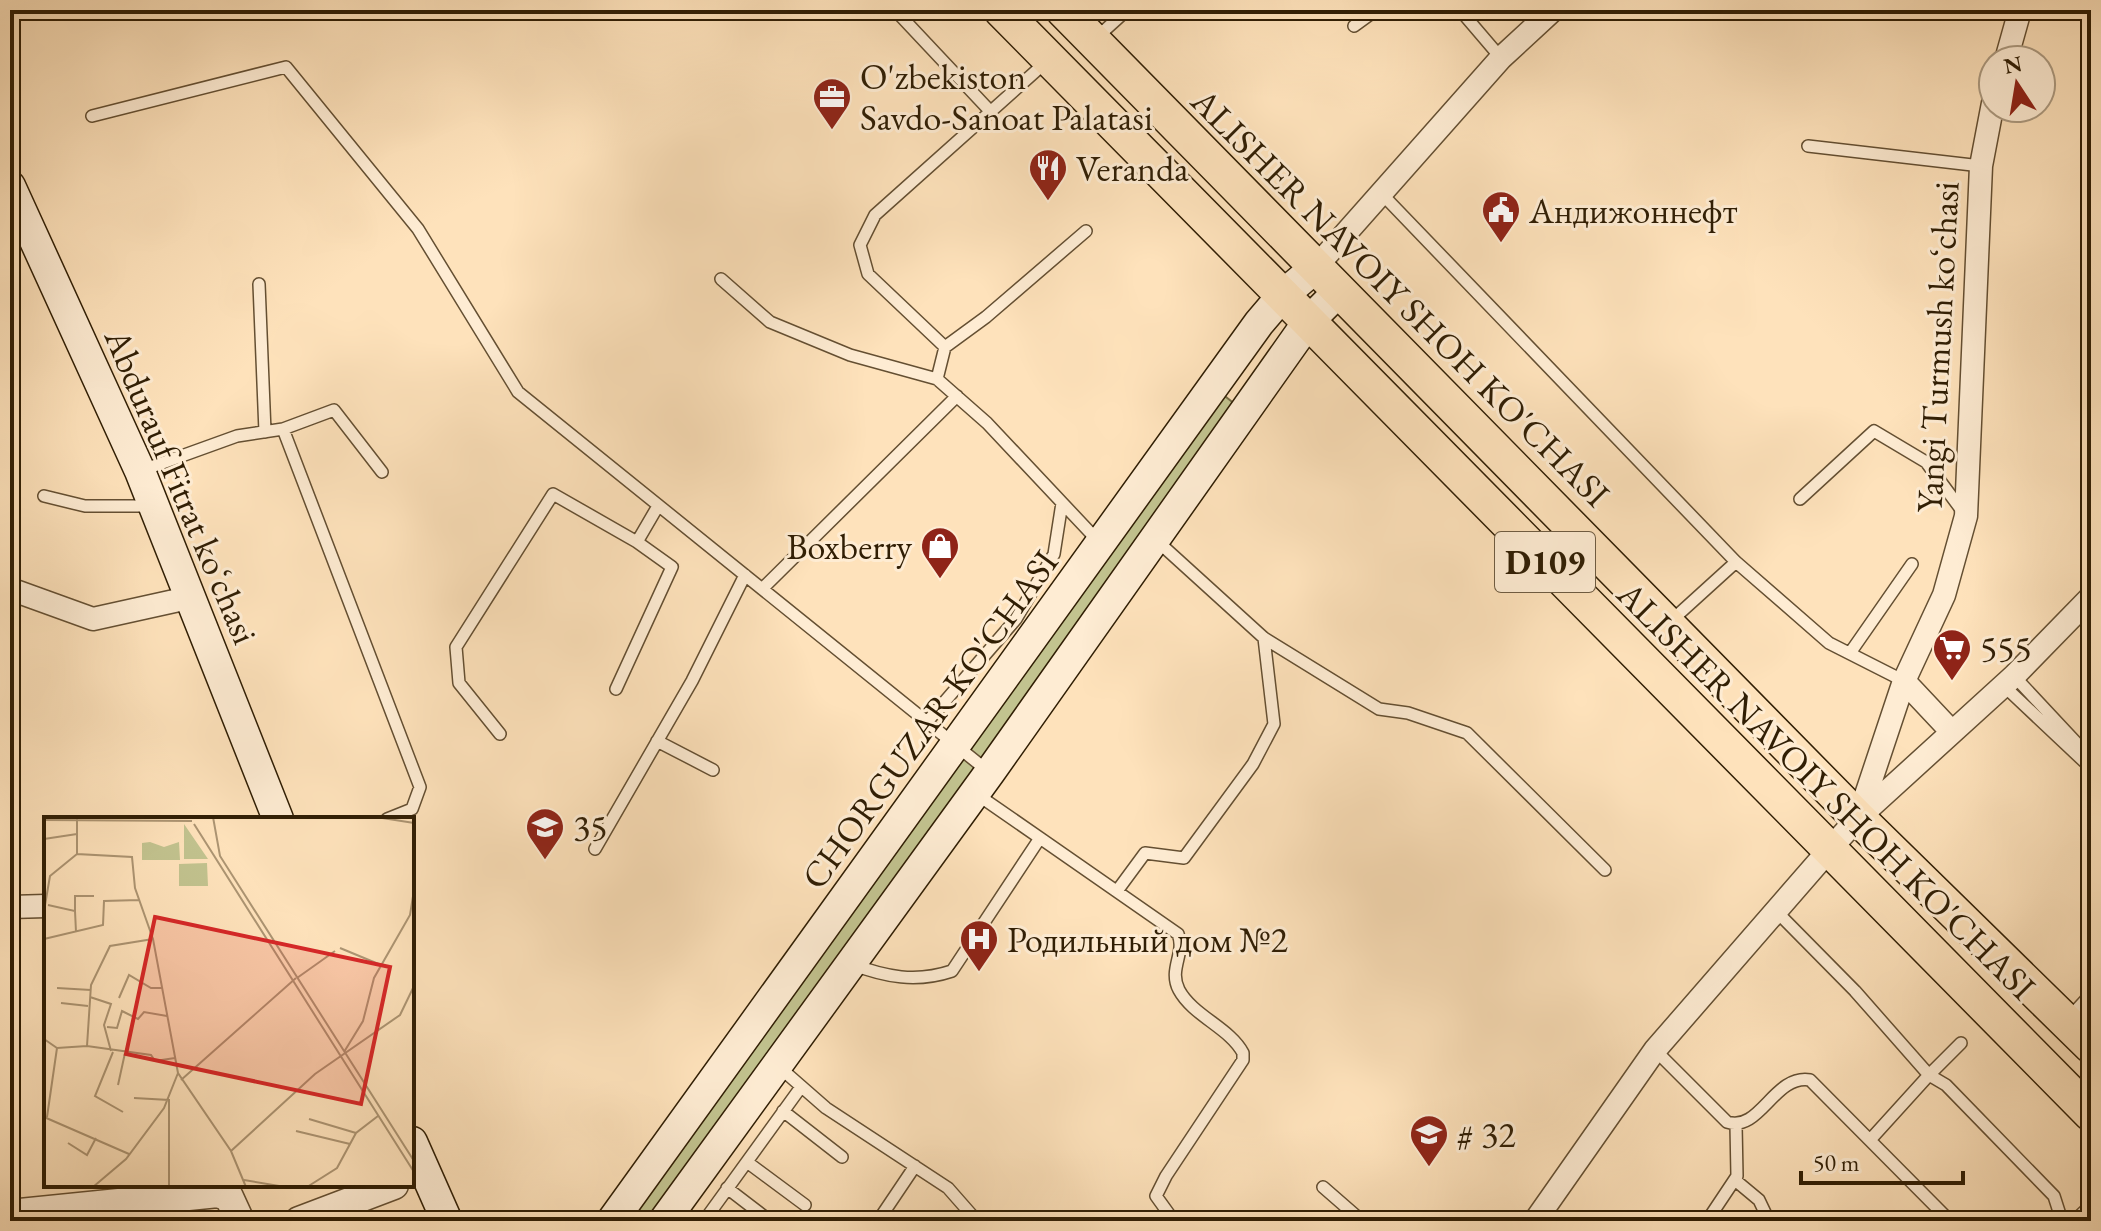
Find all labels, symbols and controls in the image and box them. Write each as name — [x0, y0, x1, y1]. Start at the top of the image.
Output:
north arrow — [1977, 44, 2057, 124]
text: N — [2001, 49, 2025, 81]
place label: O'zbekiston Savdo-Sanoat Palatasi — [860, 53, 1153, 141]
office icon: O'zbekiston Savdo-Sanoat Palatasi — [811, 76, 853, 131]
street label: ALISHER NAVOIY SHOH KO'CHASI — [1180, 77, 1620, 517]
place label: Veranda — [1076, 145, 1189, 192]
restaurant icon: Veranda — [1027, 147, 1069, 202]
street label: Yangi Turmush koʻchasi — [1905, 180, 1970, 514]
place label: Андижоннефт — [1528, 187, 1738, 234]
public building icon: Андижоннефт — [1480, 189, 1522, 244]
street label: Abdurauf Fitrat koʻchasi — [93, 321, 269, 651]
place label: Boxberry — [786, 523, 912, 570]
shop icon: Boxberry — [919, 525, 961, 580]
road number: D109 — [1495, 532, 1595, 592]
street label: CHORGUZAR KO'CHASI — [790, 540, 1068, 898]
street label: ALISHER NAVOIY SHOH KO'CHASI — [1606, 570, 2046, 1010]
place label: 555 — [1980, 625, 2032, 672]
supermarket icon: 555 — [1931, 627, 1973, 682]
place label: 35 — [573, 804, 608, 851]
school or university icon: 35 — [524, 806, 566, 861]
inset map — [44, 817, 414, 1187]
place label: Родильный дом №2 — [1007, 916, 1288, 963]
hospital icon: Родильный дом №2 — [958, 918, 1000, 973]
place label: # 32 — [1457, 1111, 1516, 1158]
school or university icon: # 32 — [1408, 1113, 1450, 1168]
scale bar — [1801, 1135, 1963, 1185]
text: 50 m — [1813, 1147, 1860, 1178]

